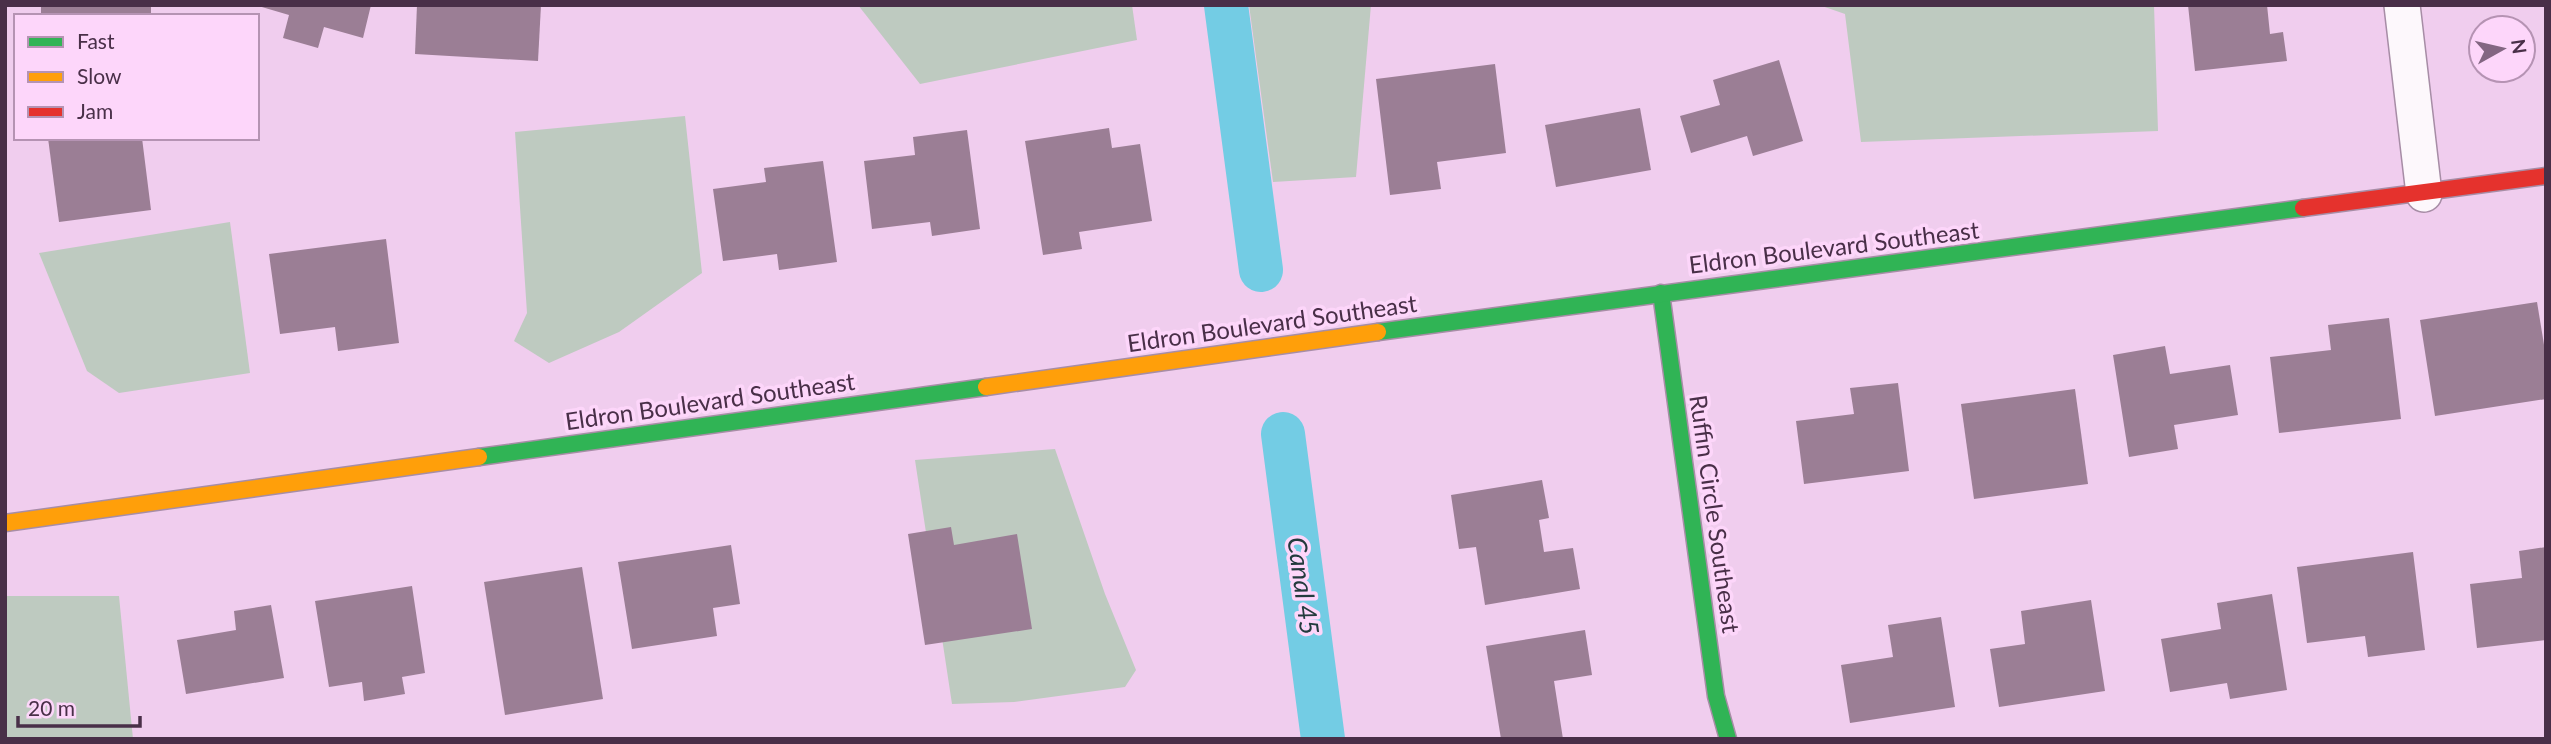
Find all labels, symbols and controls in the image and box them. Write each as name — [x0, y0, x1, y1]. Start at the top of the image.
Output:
legend — [14, 14, 259, 140]
north arrow — [2467, 14, 2537, 84]
text: Fast — [77, 28, 115, 53]
text: N — [2507, 38, 2532, 55]
text: Slow — [77, 63, 122, 88]
text: Jam — [77, 98, 113, 123]
street label: Eldron Boulevard Southeast — [1687, 214, 1981, 279]
street label: Eldron Boulevard Southeast — [1125, 288, 1419, 357]
street label: Eldron Boulevard Southeast — [563, 366, 857, 435]
street label: Ruffin Circle Southeast — [1684, 393, 1747, 635]
water label: Canal 45 — [1281, 535, 1327, 637]
scale bar — [18, 684, 140, 728]
text: 20 m — [28, 695, 75, 720]

